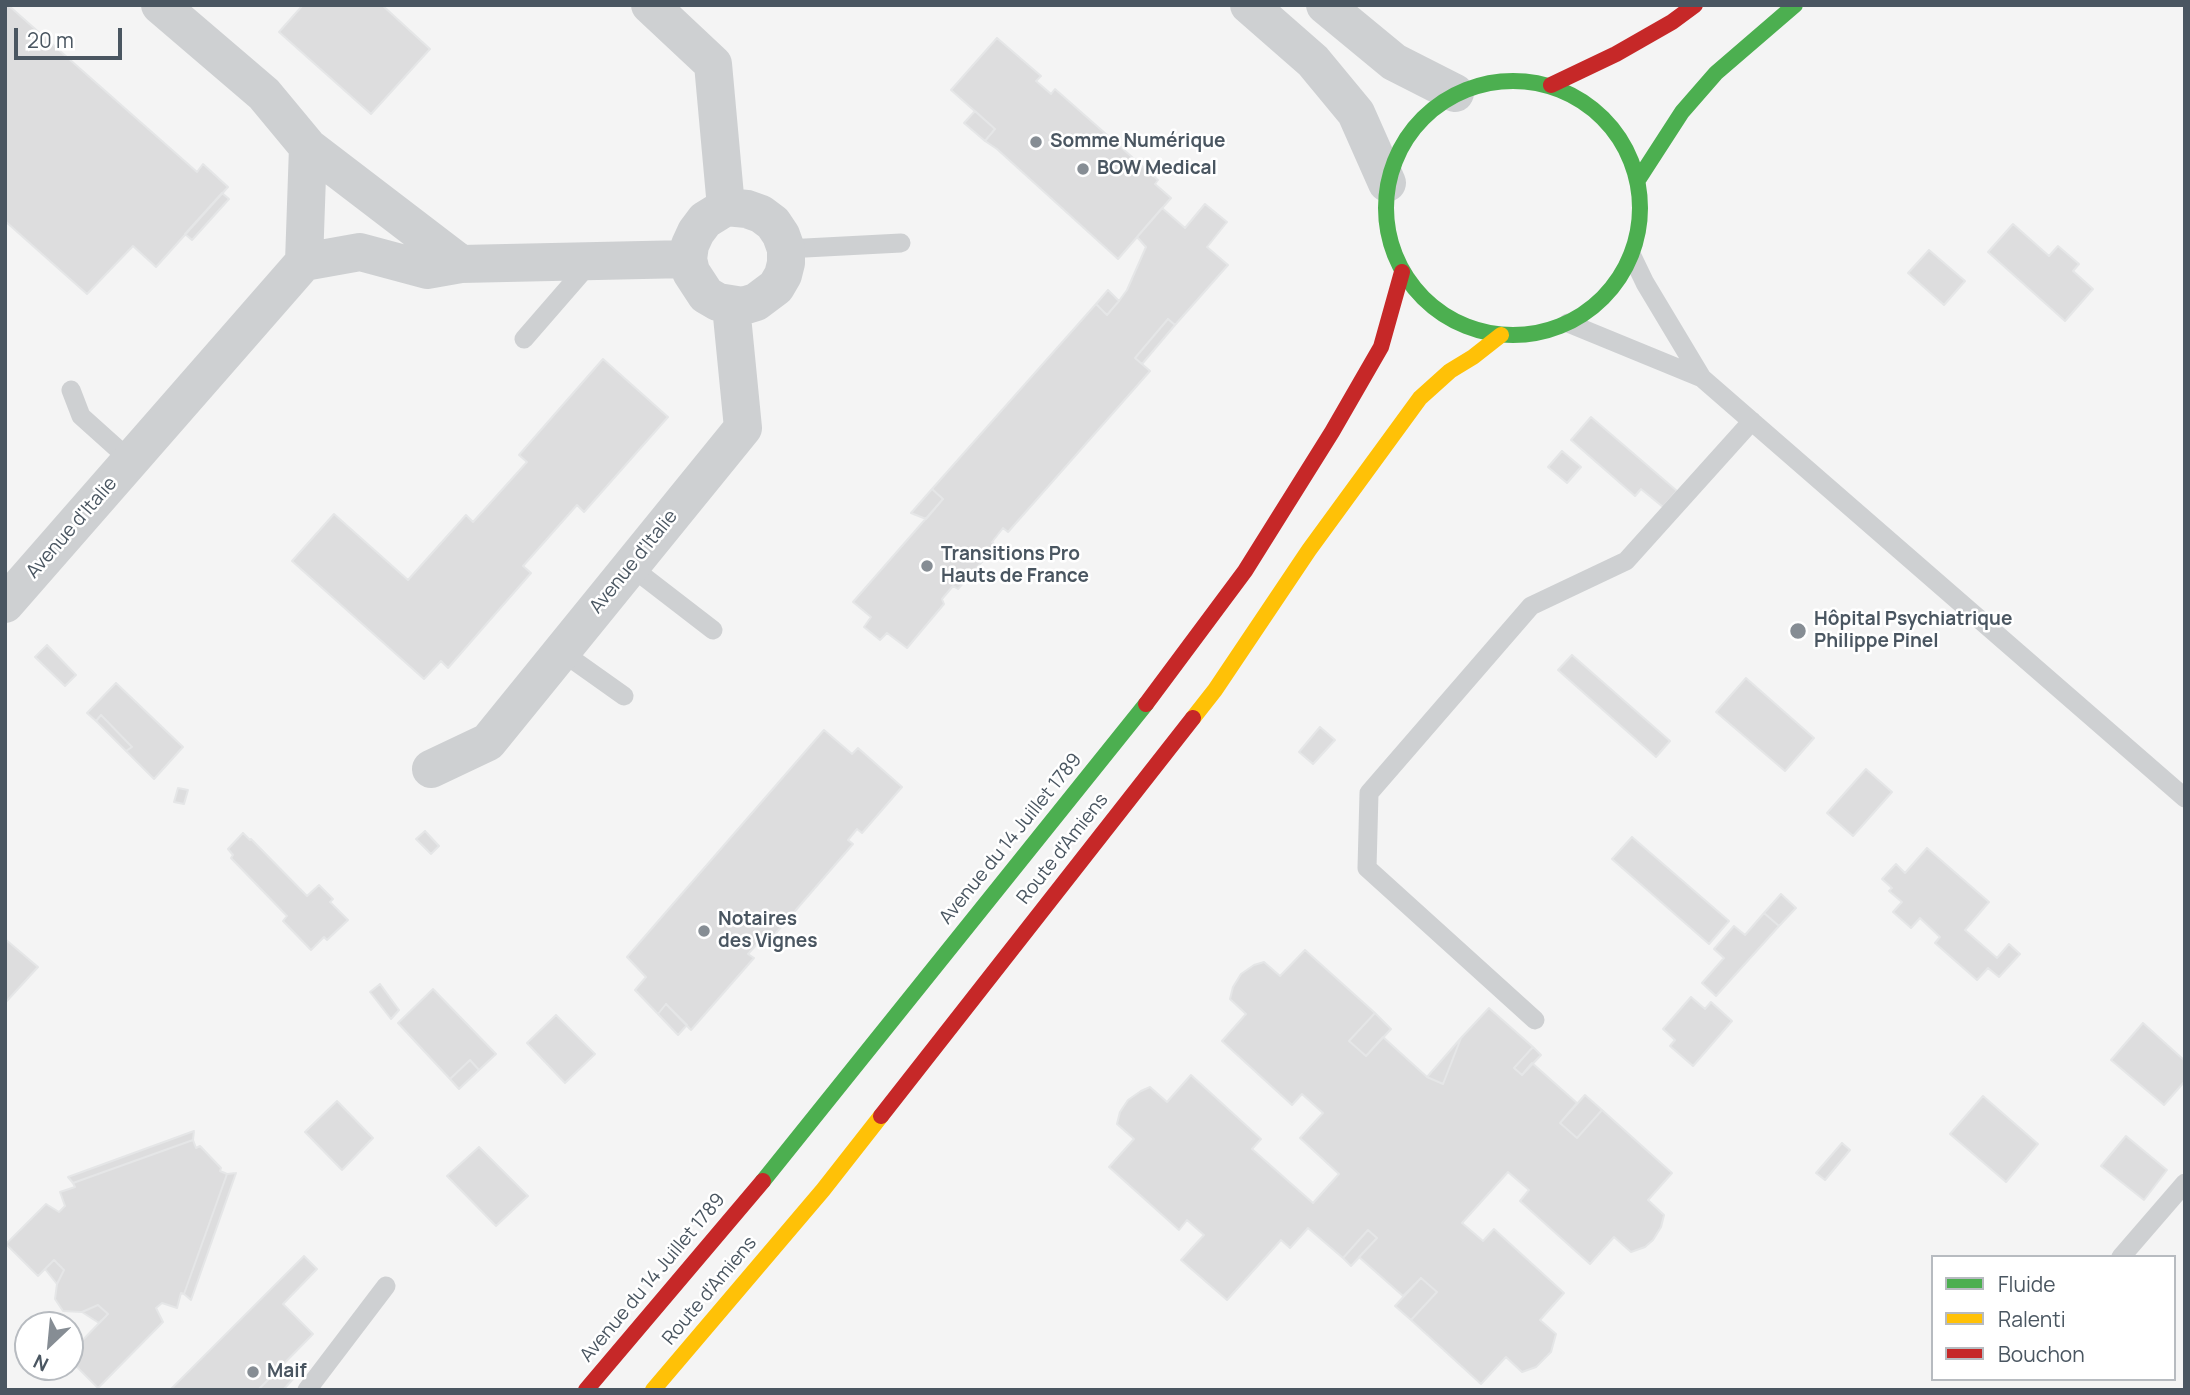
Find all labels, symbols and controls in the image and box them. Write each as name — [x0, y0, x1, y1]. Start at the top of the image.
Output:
scale bar — [18, 14, 126, 58]
text: 20 m — [27, 26, 74, 54]
place label: Somme Numérique — [1050, 131, 1225, 153]
marker: Somme Numérique — [1028, 134, 1044, 150]
place label: BOW Medical — [1097, 158, 1217, 180]
marker: BOW Medical — [1075, 161, 1091, 177]
street label: Avenue d'Italie — [22, 473, 122, 583]
street label: Avenue d'Italie — [585, 506, 683, 618]
place label: Transitions Pro Hauts de France — [941, 544, 1089, 588]
marker: Transitions Pro Hauts de France — [919, 558, 935, 574]
place label: Hôpital Psychiatrique Philippe Pinel — [1814, 609, 2012, 653]
marker: Hôpital Psychiatrique Philippe Pinel — [1788, 621, 1808, 641]
street label: Avenue du 14 Juillet 1789 — [935, 749, 1087, 929]
street label: Route d'Amiens — [1013, 789, 1113, 909]
place label: Notaires des Vignes — [718, 909, 818, 953]
marker: Notaires des Vignes — [696, 923, 712, 939]
street label: Avenue du 14 Juillet 1789 — [576, 1189, 730, 1367]
street label: Route d'Amiens — [658, 1232, 762, 1350]
legend — [1931, 1255, 2176, 1381]
text: Fluide — [1998, 1270, 2056, 1298]
text: Ralenti — [1998, 1305, 2066, 1333]
north arrow — [14, 1311, 84, 1381]
text: Bouchon — [1998, 1340, 2085, 1368]
text: N — [29, 1348, 53, 1378]
place label: Maif — [267, 1361, 307, 1383]
marker: Maif — [245, 1364, 261, 1380]

